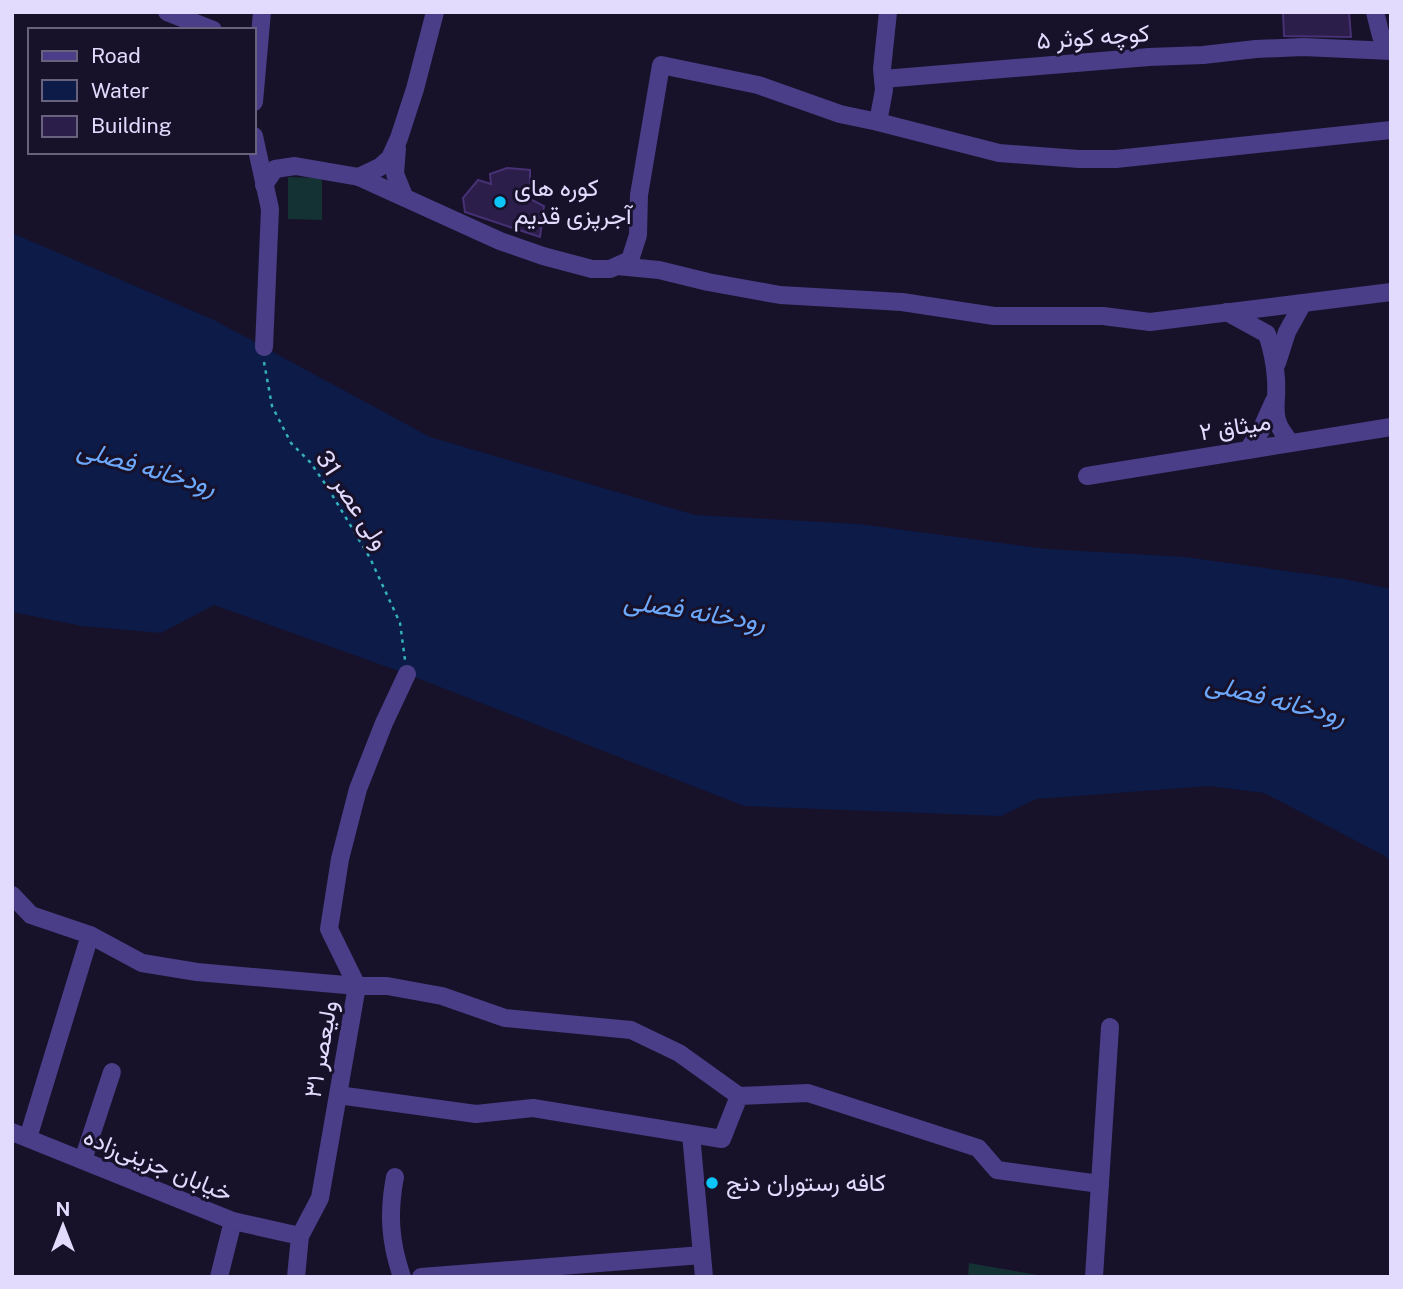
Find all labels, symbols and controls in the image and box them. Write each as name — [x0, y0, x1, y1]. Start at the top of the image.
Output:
street label: کوچه کوثر ۵ — [1035, 18, 1151, 57]
legend — [28, 28, 256, 154]
text: Road — [91, 43, 141, 68]
text: Water — [91, 78, 149, 103]
text: Building — [91, 113, 172, 138]
place label: کوره های آجرپزی قدیم — [514, 173, 634, 232]
marker: کوره های آجرپزی قدیم — [492, 194, 508, 210]
street label: میثاق ۲ — [1197, 407, 1273, 446]
water label: رودخانه فصلی — [74, 432, 220, 502]
street label: ولی عصر 31 — [309, 445, 395, 555]
water label: رودخانه فصلی — [622, 584, 768, 638]
water label: رودخانه فصلی — [1203, 666, 1350, 732]
street label: ولیعصر ۳۱ — [298, 998, 344, 1100]
street label: خیابان جزینی‌زاده — [79, 1122, 237, 1208]
place label: کافه رستوران دنج — [726, 1168, 886, 1200]
marker: کافه رستوران دنج — [704, 1175, 720, 1191]
north arrow — [28, 1191, 98, 1261]
text: N — [56, 1198, 70, 1220]

